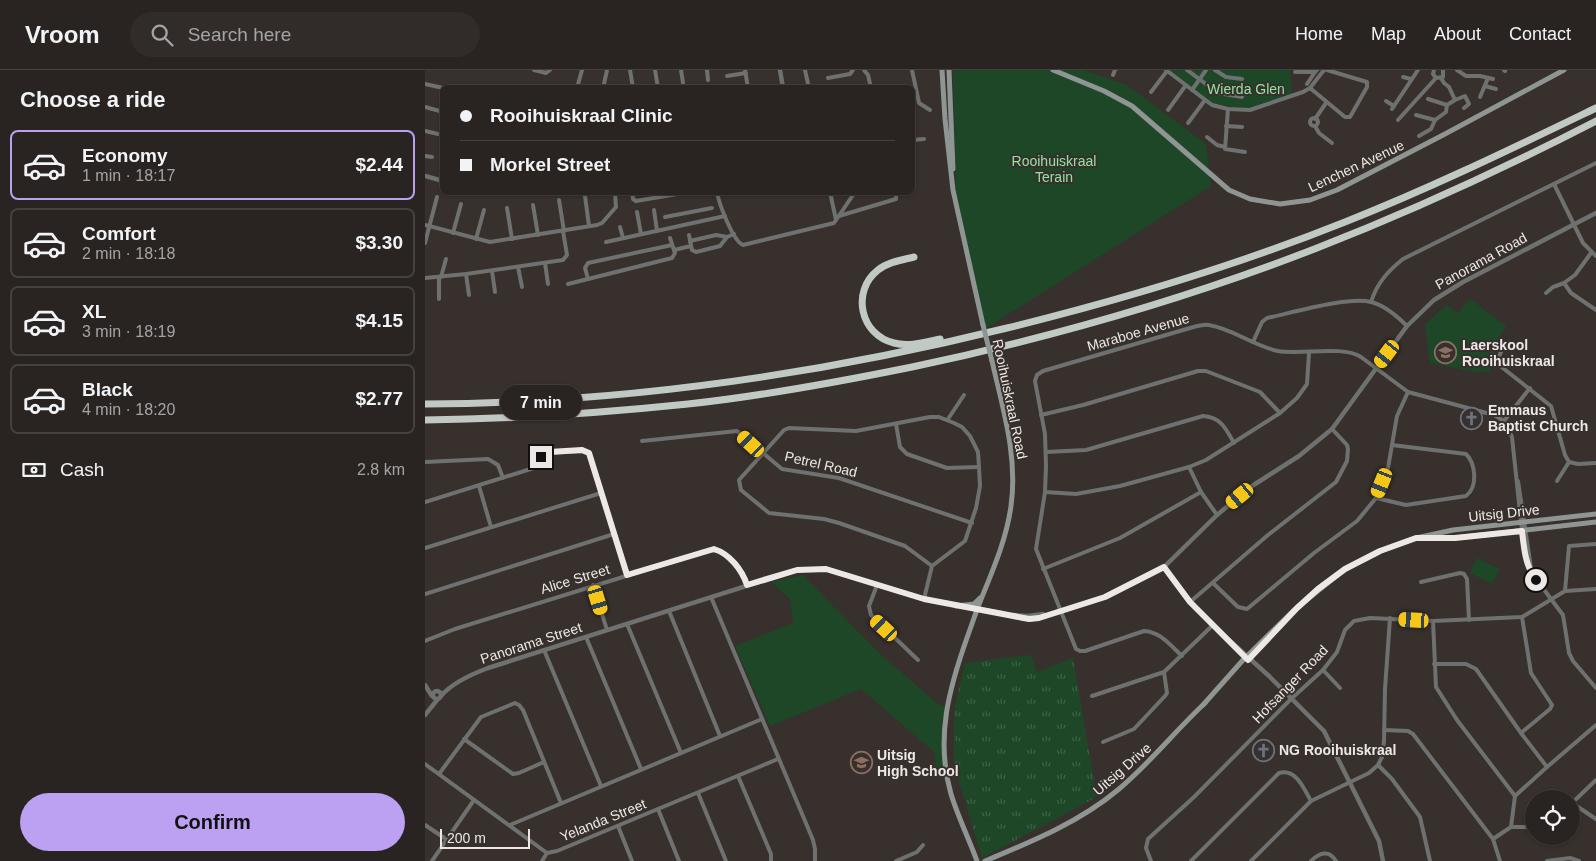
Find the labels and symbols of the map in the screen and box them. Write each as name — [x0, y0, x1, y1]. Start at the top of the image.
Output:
park label: Wierda Glen — [1207, 81, 1285, 97]
street label: Lenchen Avenue — [1305, 137, 1407, 195]
park label: Rooihuiskraal Terain — [1012, 153, 1096, 185]
street label: Panorama Road — [1433, 229, 1529, 293]
street label: Maraboe Avenue — [1085, 310, 1191, 354]
place label: Laerskool Rooihuiskraal — [1462, 337, 1555, 369]
street label: Rooihuiskraal Road — [989, 338, 1031, 460]
car — [1371, 338, 1402, 370]
school or university icon: Laerskool Rooihuiskraal — [1434, 341, 1458, 365]
callout: 7 min — [500, 384, 582, 420]
place label: Emmaus Baptist Church — [1488, 402, 1588, 434]
church icon: Emmaus Baptist Church — [1460, 406, 1484, 430]
car — [734, 428, 767, 460]
route end — [530, 446, 552, 468]
street label: Petrel Road — [783, 448, 859, 480]
car — [1369, 466, 1394, 500]
car — [1223, 481, 1256, 511]
street label: Uitsig Drive — [1468, 501, 1541, 525]
street label: Alice Street — [538, 561, 612, 597]
route start — [1525, 569, 1547, 591]
car — [586, 583, 609, 617]
car — [867, 612, 900, 644]
car — [1398, 612, 1429, 628]
street label: Panorama Street — [478, 619, 584, 667]
street label: Hofsanger Road — [1249, 642, 1331, 726]
church icon: NG Rooihuiskraal — [1251, 738, 1275, 762]
street label: Uitsig Drive — [1090, 739, 1154, 799]
place label: NG Rooihuiskraal — [1279, 742, 1396, 758]
place label: Uitsig High School — [877, 747, 959, 779]
school or university icon: Uitsig High School — [849, 751, 873, 775]
street label: Yelanda Street — [558, 795, 648, 845]
scale bar — [440, 826, 530, 849]

